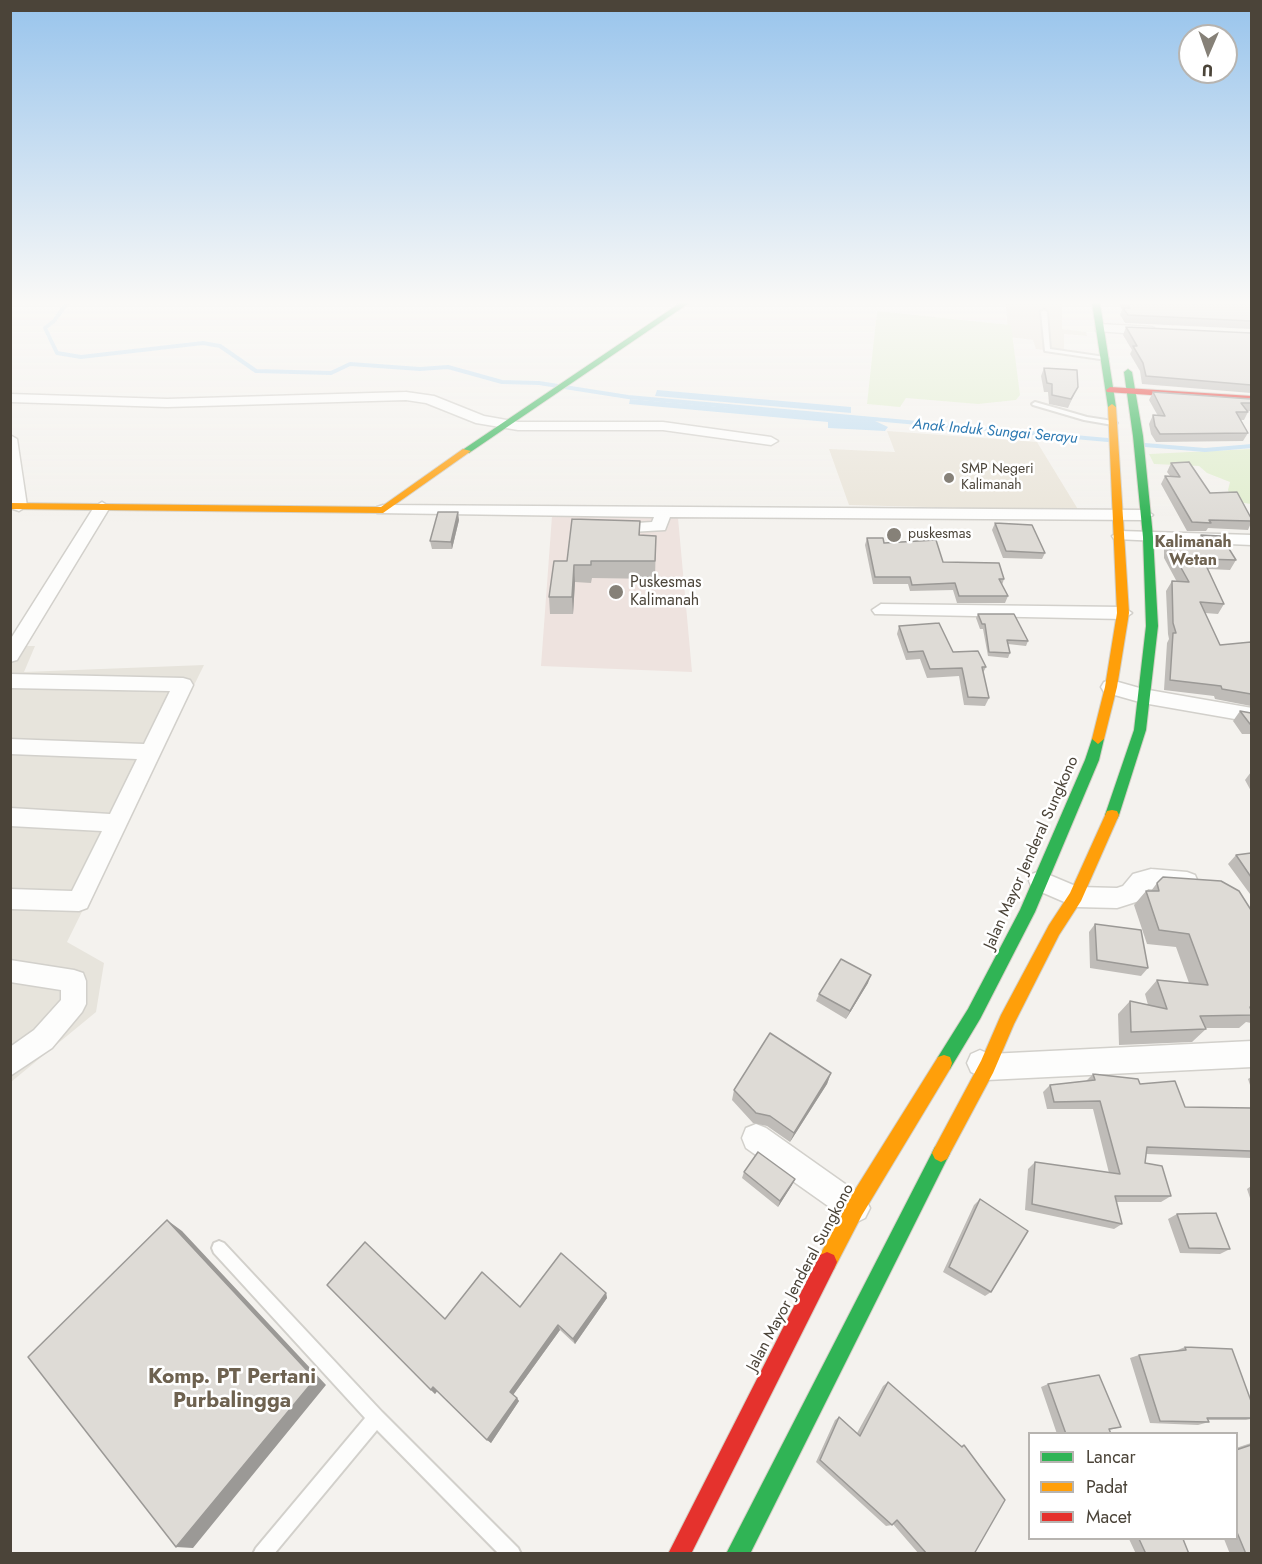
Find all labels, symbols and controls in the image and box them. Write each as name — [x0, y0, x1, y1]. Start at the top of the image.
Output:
north arrow — [1178, 24, 1238, 84]
text: U — [1201, 59, 1213, 82]
water label: Anak Induk Sungai Serayu — [912, 416, 1078, 448]
place label: SMP Negeri Kalimanah — [961, 462, 1034, 494]
marker: SMP Negeri Kalimanah — [942, 471, 956, 485]
marker: puskesmas — [885, 526, 903, 544]
place label: puskesmas — [908, 527, 971, 543]
district label: Kalimanah Wetan — [1154, 533, 1232, 571]
place label: Puskesmas Kalimanah — [630, 573, 701, 611]
marker: Puskesmas Kalimanah — [607, 583, 625, 601]
street label: Jalan Mayor Jenderal Sungkono — [981, 753, 1083, 953]
street label: Jalan Mayor Jenderal Sungkono — [743, 1181, 859, 1375]
district label: Komp. PT Pertani Purbalingga — [148, 1365, 316, 1415]
legend — [1028, 1432, 1238, 1540]
text: Lancar — [1086, 1444, 1136, 1470]
text: Padat — [1086, 1474, 1127, 1500]
text: Macet — [1086, 1504, 1131, 1530]

